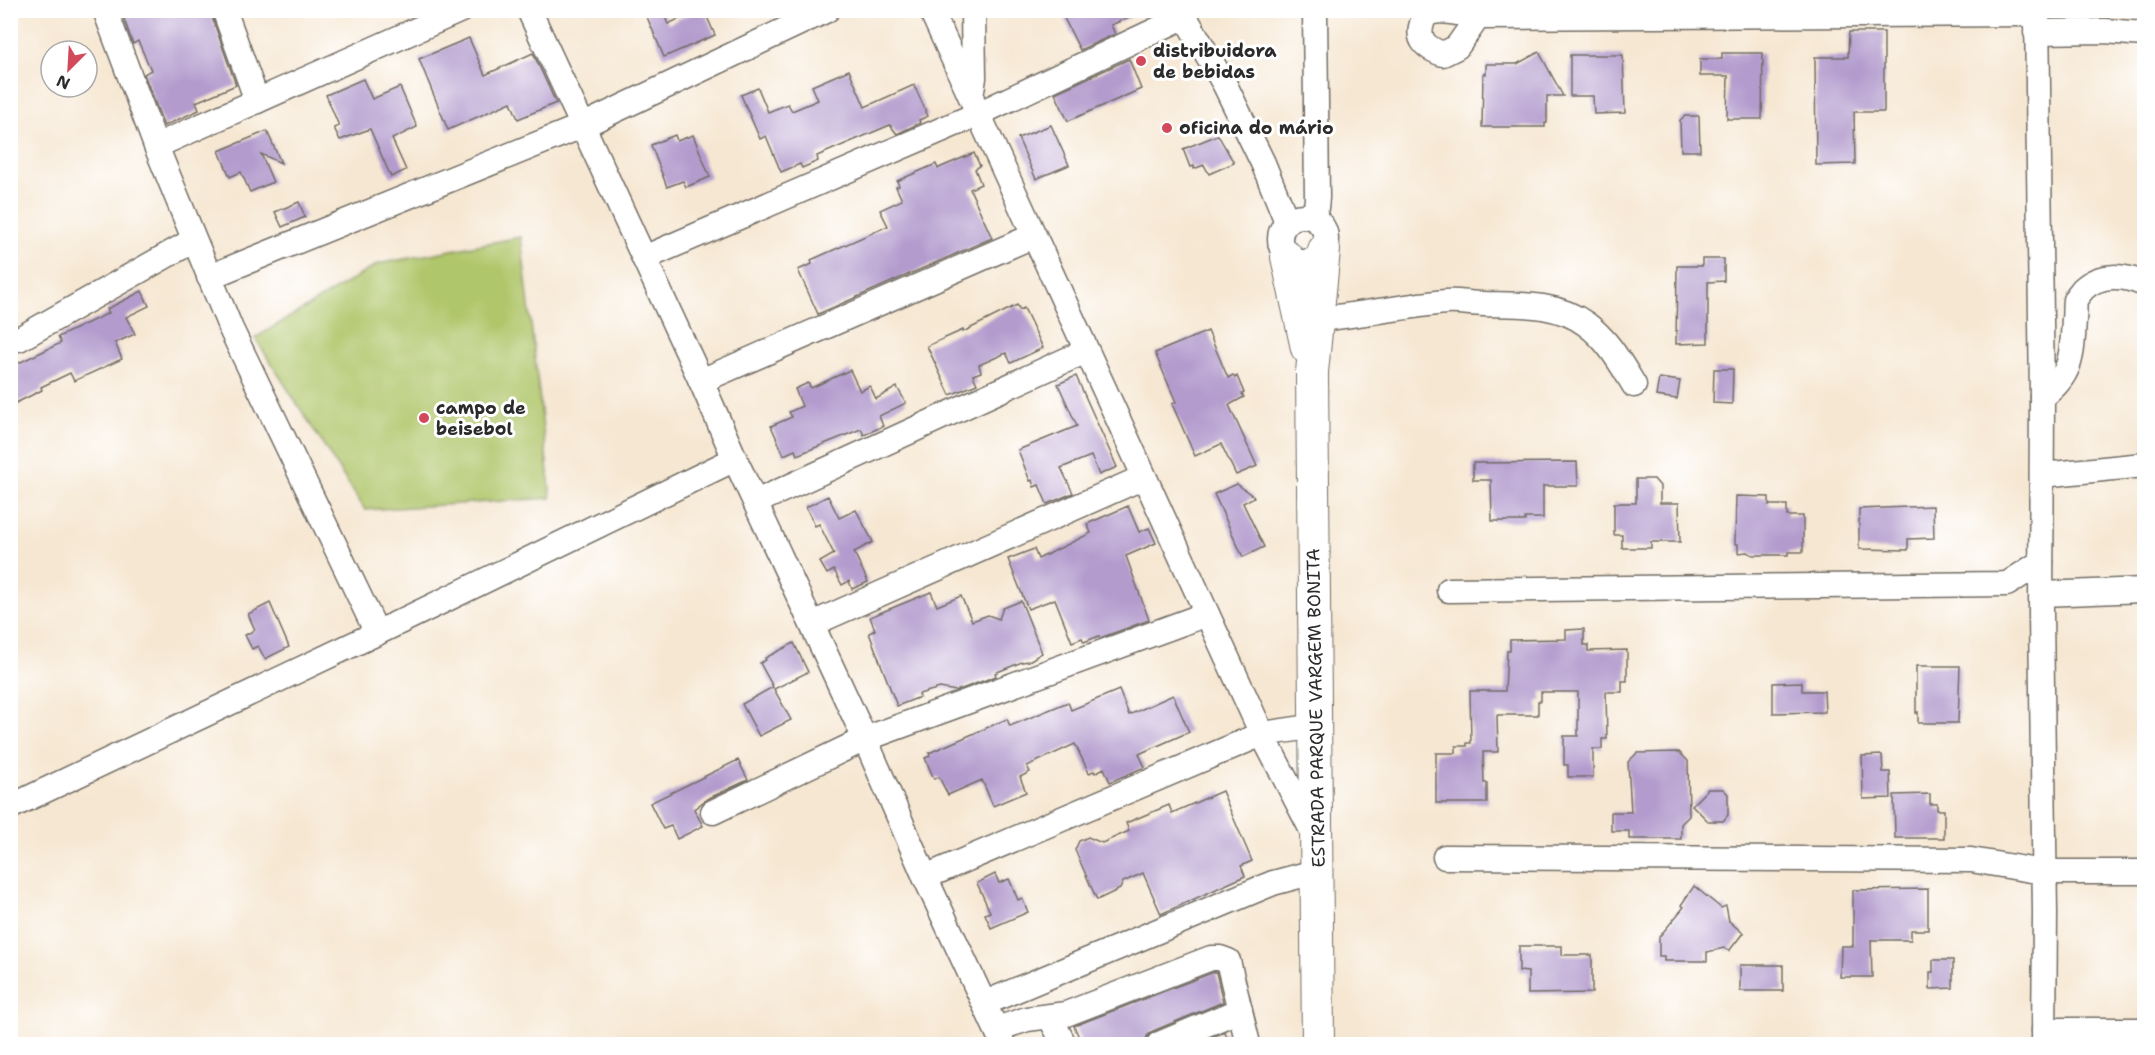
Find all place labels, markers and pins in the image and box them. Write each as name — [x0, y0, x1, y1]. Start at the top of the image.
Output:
place label: distribuidora de bebidas — [1153, 39, 1277, 84]
marker: distribuidora de bebidas — [1134, 54, 1148, 68]
place label: oficina do mário — [1179, 116, 1334, 140]
marker: oficina do mário — [1160, 121, 1174, 135]
place label: campo de beisebol — [436, 396, 526, 441]
marker: campo de beisebol — [417, 411, 431, 425]

